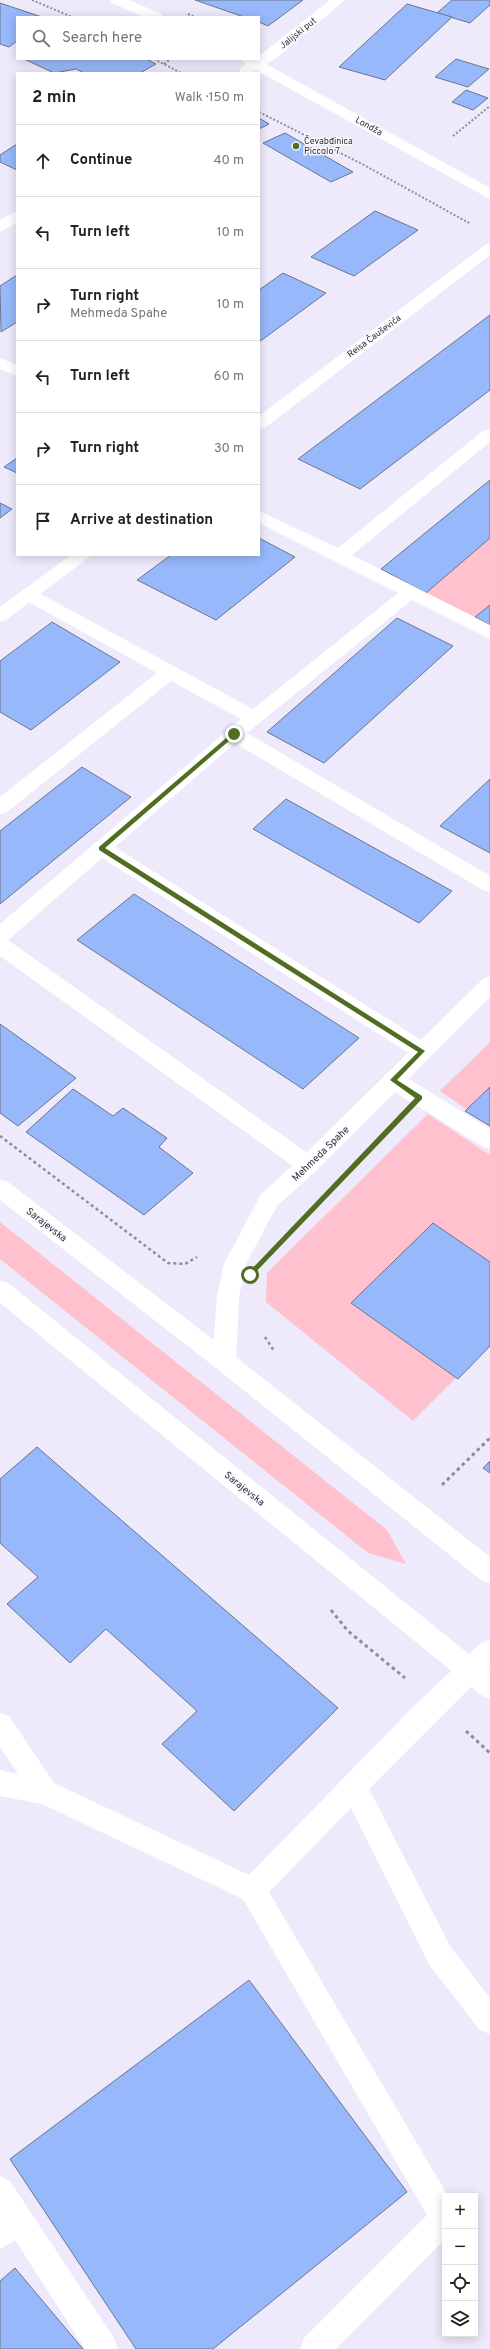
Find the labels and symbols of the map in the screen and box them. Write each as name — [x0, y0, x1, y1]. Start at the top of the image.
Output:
street label: Jalijski put — [278, 15, 319, 51]
street label: Londža — [353, 114, 385, 139]
place label: Čevabđinica Piccolo 7 — [304, 135, 353, 157]
marker: Čevabđinica Piccolo 7 — [291, 141, 301, 151]
street label: Reisa Čauševića — [345, 312, 404, 360]
route end — [225, 725, 243, 743]
street label: Mehmeda Spahe — [290, 1123, 352, 1185]
street label: Sarajevska — [23, 1205, 69, 1245]
route start — [241, 1266, 259, 1284]
street label: Sarajevska — [221, 1469, 267, 1509]

